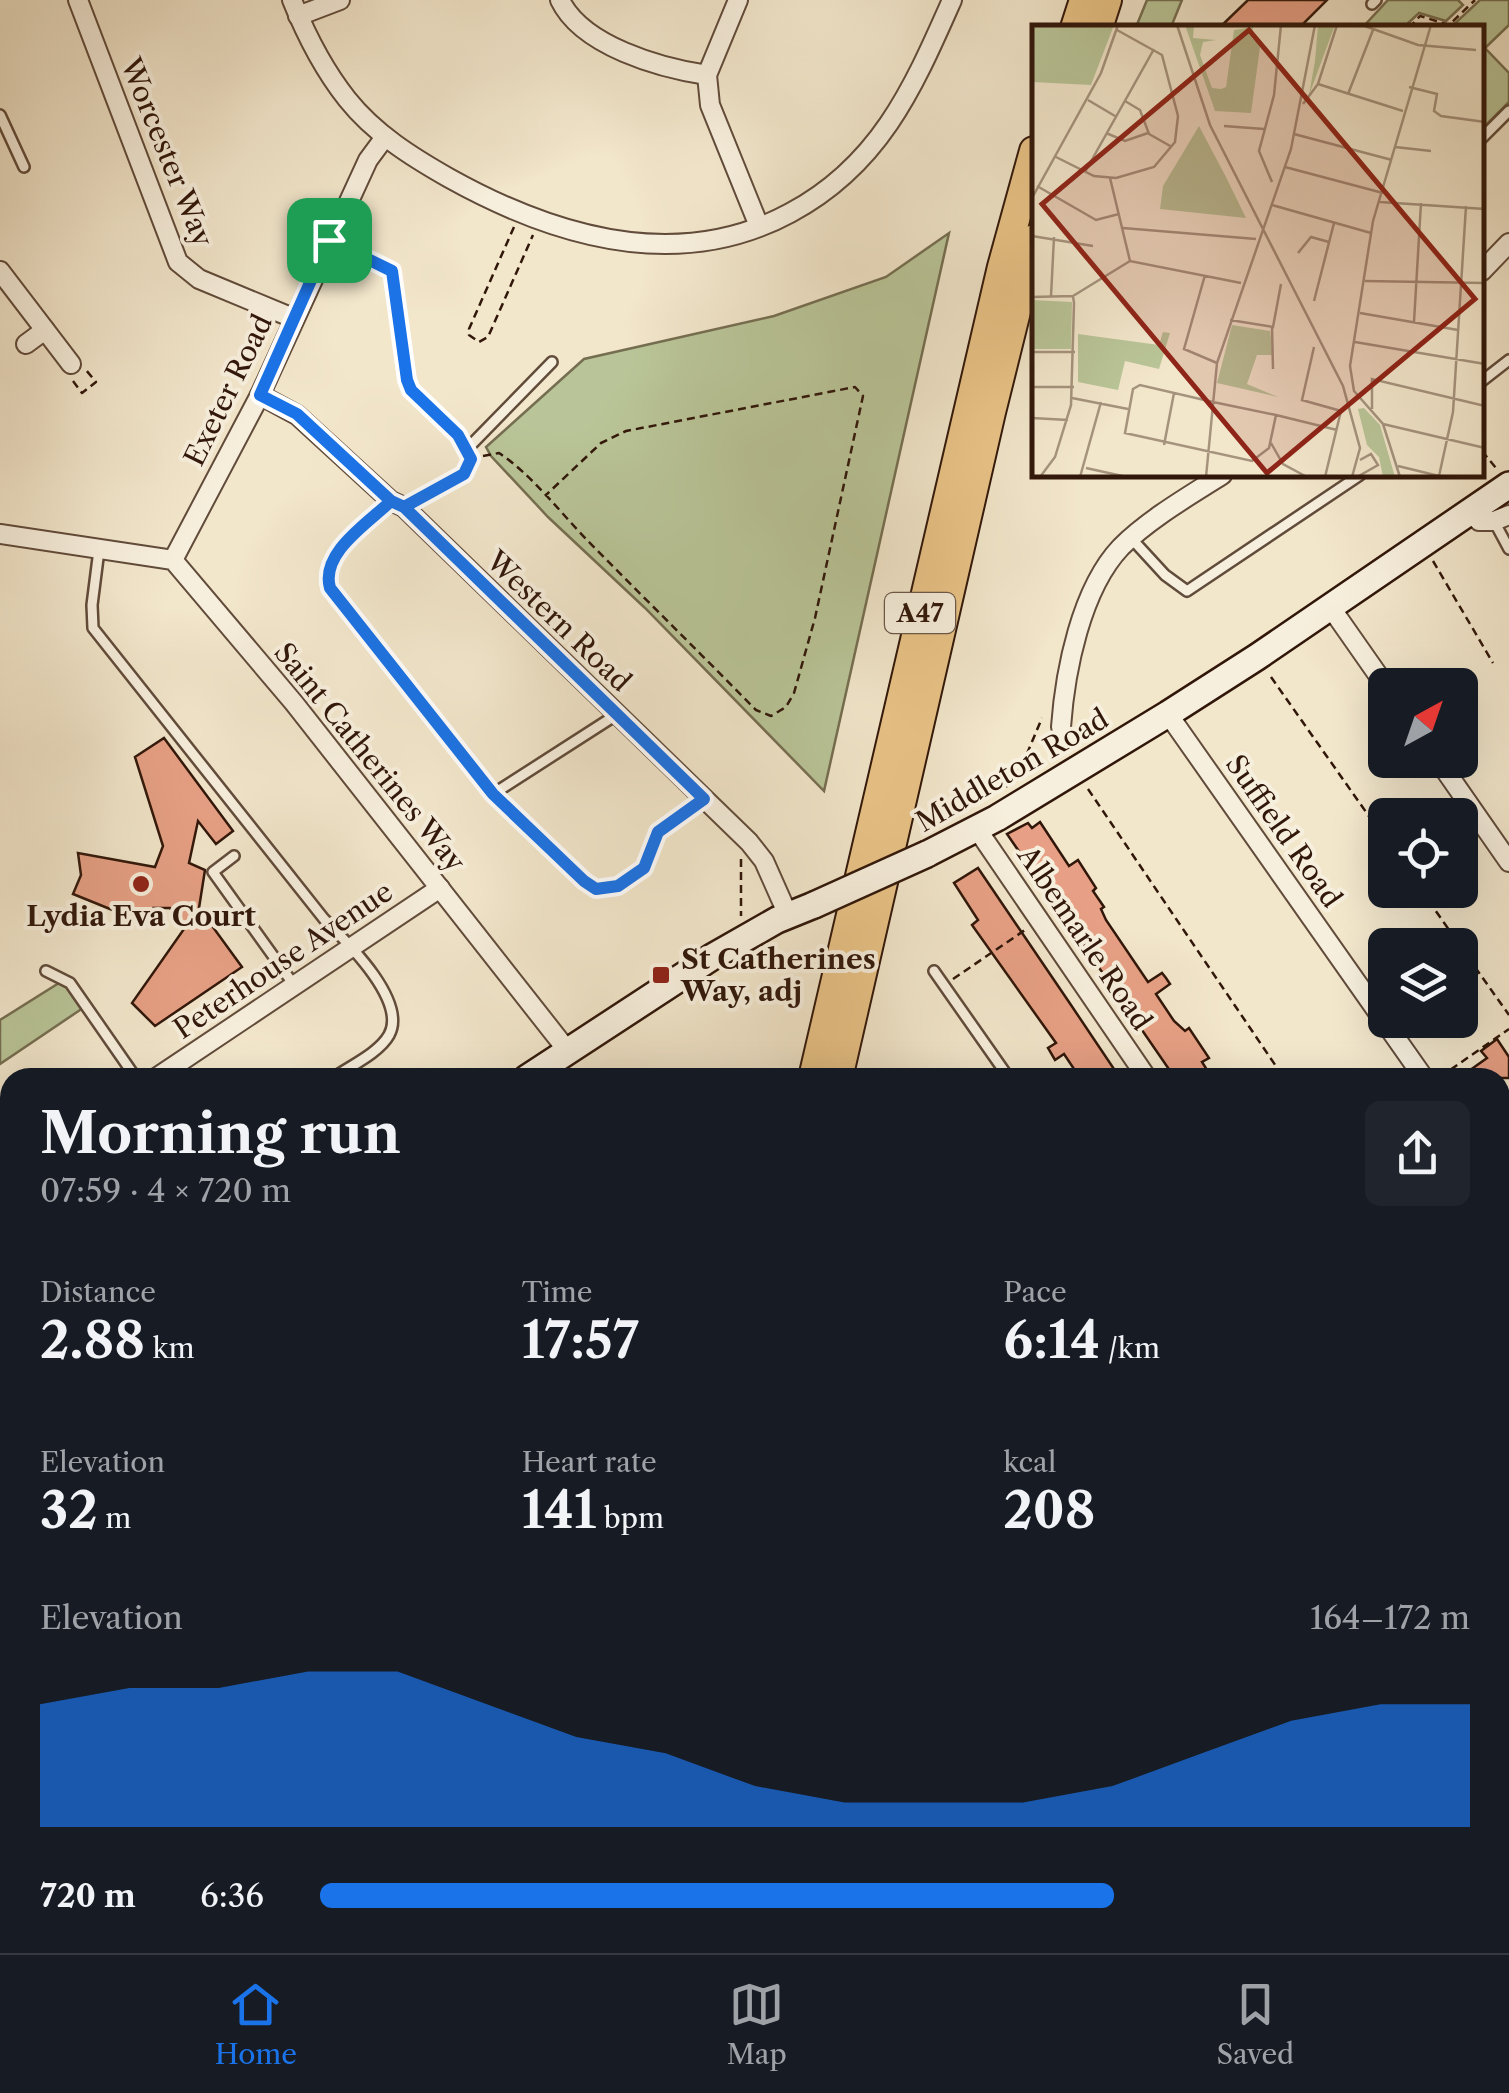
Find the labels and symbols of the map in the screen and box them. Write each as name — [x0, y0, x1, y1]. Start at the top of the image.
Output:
inset map — [1032, 25, 1484, 478]
street label: Worcester Way — [113, 52, 220, 252]
pin — [287, 198, 372, 283]
street label: Exeter Road — [177, 309, 279, 471]
street label: Western Road — [479, 543, 638, 698]
road number: A47 — [885, 593, 955, 633]
street label: Saint Catherines Way — [267, 636, 473, 878]
north arrow — [1368, 668, 1478, 778]
street label: Middleton Road — [910, 701, 1114, 839]
street label: Suffield Road — [1219, 748, 1349, 914]
street label: Albemarle Road — [1010, 839, 1159, 1037]
marker: Lydia Eva Court — [130, 873, 152, 895]
street label: Peterhouse Avenue — [167, 874, 399, 1046]
place label: Lydia Eva Court — [26, 899, 256, 933]
place label: St Catherines Way, adj — [680, 942, 876, 1008]
marker: St Catherines Way, adj — [650, 964, 672, 986]

